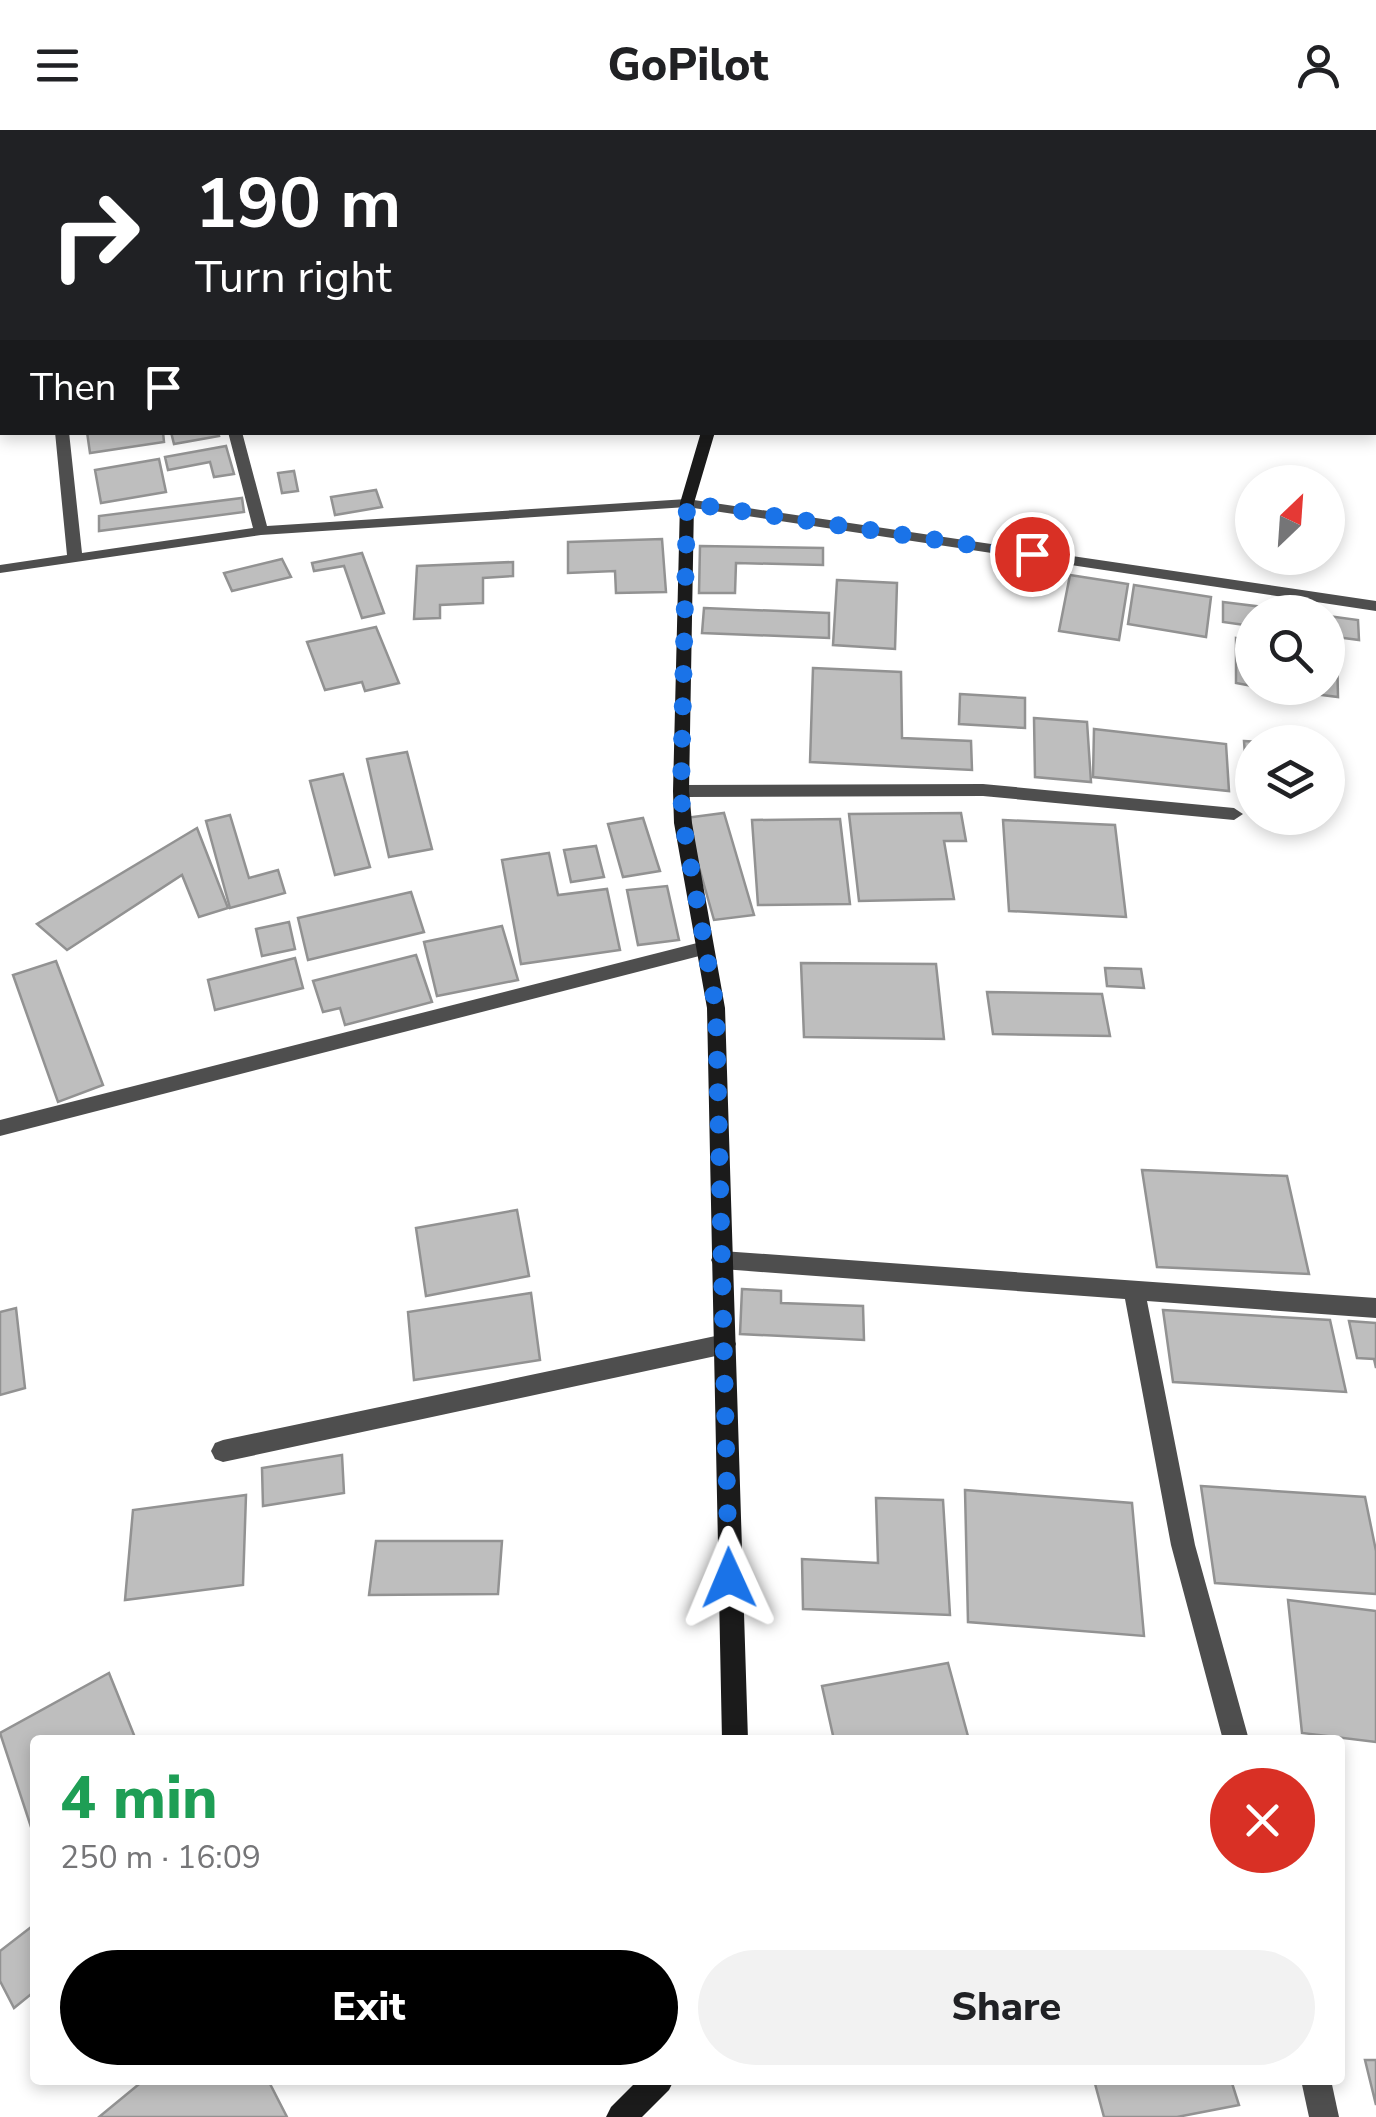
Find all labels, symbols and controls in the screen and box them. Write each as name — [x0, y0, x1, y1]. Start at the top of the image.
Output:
text: GoPilot — [607, 35, 769, 96]
icon: menu — [30, 38, 85, 93]
icon: person — [1291, 38, 1346, 93]
text: 190 m — [195, 156, 401, 252]
icon: right — [30, 170, 160, 300]
text: Turn right — [195, 247, 392, 308]
icon: arrive — [136, 360, 191, 415]
text: Then — [30, 362, 116, 413]
north arrow — [1235, 465, 1345, 575]
map controls — [1235, 465, 1345, 835]
pin — [990, 512, 1075, 597]
icon: arrive — [1005, 527, 1060, 582]
button: search — [1235, 595, 1345, 705]
button: layers — [1235, 725, 1345, 835]
position arrow — [677, 1526, 781, 1630]
text: 4 min — [60, 1757, 218, 1839]
button: close — [1210, 1768, 1315, 1873]
text: 250 m · 16:09 — [60, 1836, 261, 1879]
button: Exit — [60, 1950, 678, 2065]
button: Share — [698, 1950, 1315, 2065]

